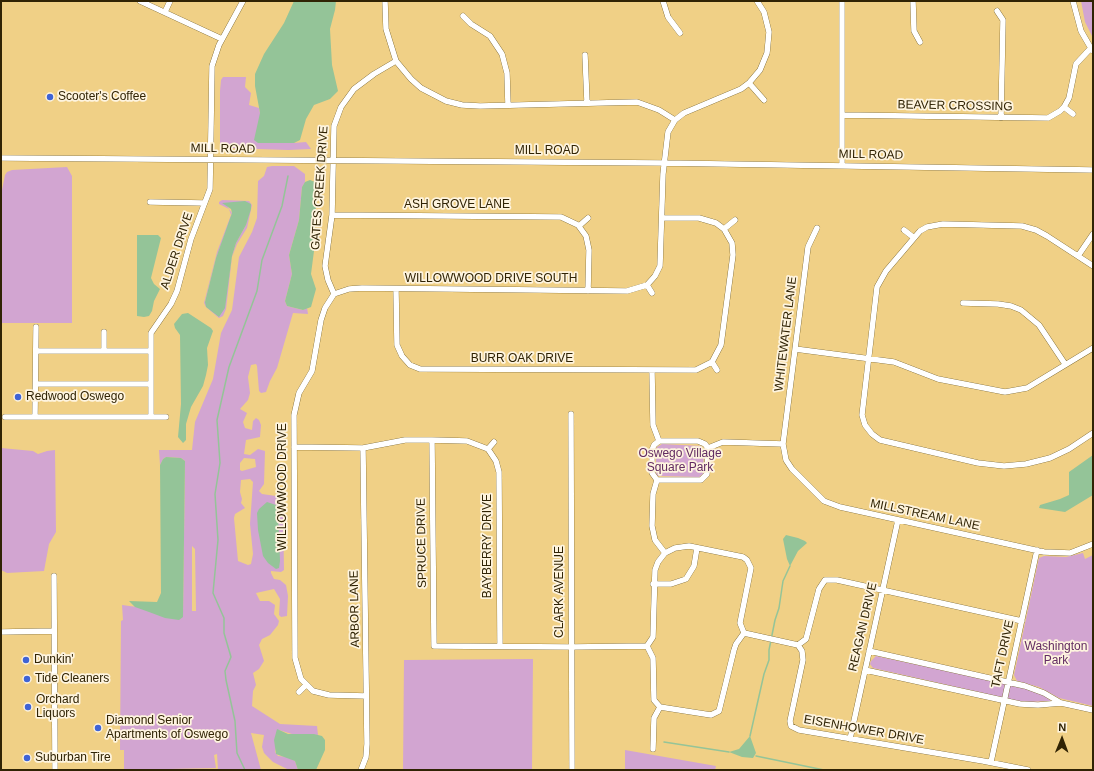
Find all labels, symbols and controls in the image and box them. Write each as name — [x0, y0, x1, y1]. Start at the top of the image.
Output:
place label: Scooter's Coffee — [58, 90, 146, 104]
marker: Scooter's Coffee — [45, 92, 55, 102]
street label: BEAVER CROSSING — [897, 98, 1013, 114]
street label: GATES CREEK DRIVE — [308, 125, 332, 251]
street label: MILL ROAD — [191, 141, 255, 157]
street label: MILL ROAD — [515, 144, 579, 158]
street label: MILL ROAD — [839, 147, 903, 163]
street label: ASH GROVE LANE — [404, 198, 510, 212]
street label: ALDER DRIVE — [158, 211, 196, 291]
street label: WILLOWWOOD DRIVE SOUTH — [405, 272, 577, 286]
street label: WHITEWATER LANE — [772, 276, 800, 392]
street label: BURR OAK DRIVE — [471, 352, 573, 366]
place label: Redwood Oswego — [26, 390, 124, 404]
marker: Redwood Oswego — [13, 392, 23, 402]
street label: WILLOWWOOD DRIVE — [276, 423, 290, 551]
park label: Oswego Village Square Park — [638, 447, 722, 475]
street label: BAYBERRY DRIVE — [481, 494, 495, 598]
street label: MILLSTREAM LANE — [869, 496, 981, 534]
street label: SPRUCE DRIVE — [414, 498, 430, 588]
street label: CLARK AVENUE — [553, 546, 567, 638]
street label: ARBOR LANE — [347, 570, 363, 648]
street label: REAGAN DRIVE — [846, 581, 880, 673]
street label: TAFT DRIVE — [989, 619, 1017, 689]
park label: Washington Park — [1025, 640, 1087, 668]
place label: Dunkin' — [34, 653, 74, 667]
marker: Dunkin' — [21, 655, 31, 665]
place label: Tide Cleaners — [35, 672, 109, 686]
marker: Tide Cleaners — [22, 674, 32, 684]
place label: Orchard Liquors — [36, 693, 79, 721]
marker: Orchard Liquors — [23, 702, 33, 712]
street label: EISENHOWER DRIVE — [803, 712, 925, 748]
place label: Diamond Senior Apartments of Oswego — [106, 714, 228, 742]
north arrow — [1042, 719, 1082, 759]
text: N — [1058, 721, 1066, 733]
marker: Diamond Senior Apartments of Oswego — [93, 723, 103, 733]
place label: Suburban Tire — [35, 751, 111, 765]
marker: Suburban Tire — [22, 753, 32, 763]

